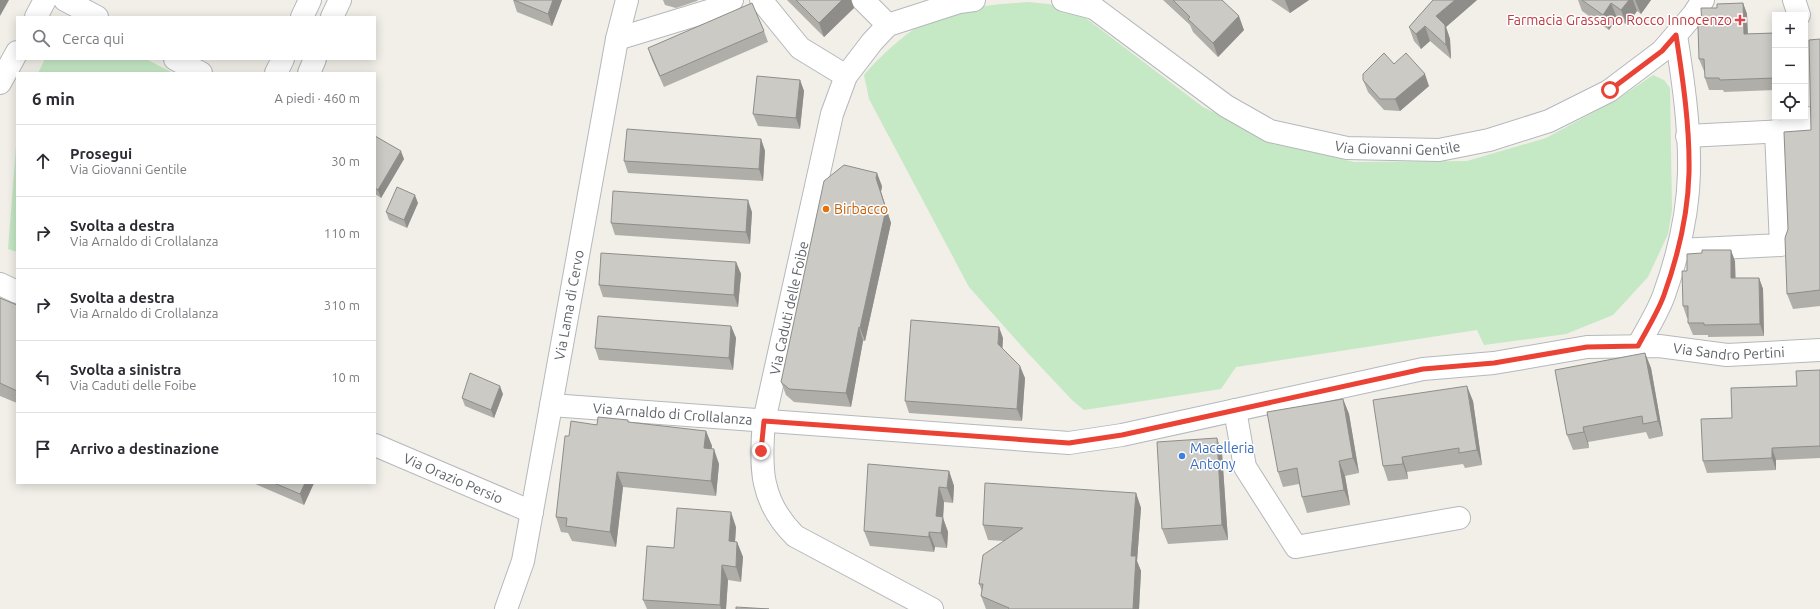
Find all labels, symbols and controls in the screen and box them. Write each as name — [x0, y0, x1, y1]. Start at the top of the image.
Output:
place label: Farmacia Grassano Rocco Innocenzo — [1507, 12, 1732, 28]
map controls — [1772, 12, 1808, 120]
button: + — [1772, 12, 1808, 48]
marker: Farmacia Grassano Rocco Innocenzo — [1735, 15, 1745, 25]
search box — [16, 16, 376, 60]
icon: search — [30, 27, 52, 49]
text: Cerca qui — [62, 30, 124, 47]
button: − — [1772, 48, 1808, 84]
route start — [1601, 81, 1619, 99]
button: locate — [1772, 84, 1808, 120]
text: 6 min — [32, 89, 75, 108]
text: A piedi · 460 m — [275, 91, 360, 105]
street label: Via Giovanni Gentile — [1333, 137, 1462, 158]
text: Prosegui — [70, 145, 132, 162]
icon: ahead — [32, 150, 54, 172]
text: 30 m — [331, 154, 360, 168]
text: Via Giovanni Gentile — [70, 162, 187, 176]
place label: Birbacco — [834, 201, 888, 217]
marker: Birbacco — [821, 204, 831, 214]
text: Svolta a destra — [70, 217, 175, 234]
icon: right — [32, 222, 54, 244]
text: 110 m — [324, 226, 360, 240]
text: Via Arnaldo di Crollalanza — [70, 234, 219, 248]
street label: Via Caduti delle Foibe — [766, 240, 812, 376]
street label: Via Lama di Cervo — [551, 249, 587, 361]
text: Svolta a destra — [70, 289, 175, 306]
icon: right — [32, 294, 54, 316]
text: 310 m — [324, 298, 360, 312]
text: Via Arnaldo di Crollalanza — [70, 306, 219, 320]
street label: Via Sandro Pertini — [1672, 340, 1785, 363]
text: Svolta a sinistra — [70, 361, 181, 378]
icon: left — [32, 366, 54, 388]
text: 10 m — [331, 370, 360, 384]
text: Via Caduti delle Foibe — [70, 378, 197, 392]
street label: Via Arnaldo di Crollalanza — [592, 400, 753, 428]
icon: arrive — [32, 438, 54, 460]
text: Arrivo a destinazione — [70, 440, 219, 457]
place label: Macelleria Antony — [1190, 440, 1255, 472]
route end — [752, 442, 770, 460]
street label: Via Orazio Persio — [401, 450, 505, 507]
marker: Macelleria Antony — [1177, 451, 1187, 461]

